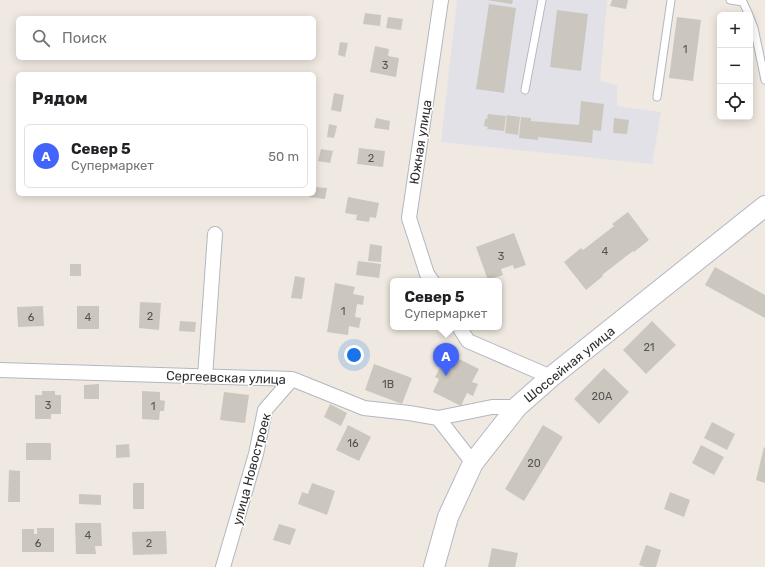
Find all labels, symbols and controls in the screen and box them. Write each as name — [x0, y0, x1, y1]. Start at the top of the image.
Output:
map controls — [717, 12, 753, 120]
button: + — [717, 12, 753, 48]
search box — [16, 16, 316, 60]
icon: search — [30, 27, 52, 49]
text: Поиск — [62, 29, 107, 47]
house number: 1 — [683, 43, 687, 56]
button: − — [717, 48, 753, 84]
house number: 3 — [382, 59, 389, 72]
button: locate — [717, 84, 753, 120]
text: Рядом — [32, 88, 88, 108]
street label: Южная улица — [406, 99, 435, 185]
text: Север 5 — [71, 140, 131, 158]
text: A — [41, 149, 51, 164]
text: 50 m — [268, 149, 299, 164]
house number: 2 — [368, 152, 374, 165]
text: Супермаркет — [71, 158, 154, 173]
house number: 4 — [602, 245, 609, 258]
house number: 3 — [498, 250, 505, 263]
popup — [390, 278, 502, 330]
text: Север 5 — [405, 288, 464, 306]
house number: 1 — [341, 305, 345, 318]
text: Супермаркет — [405, 306, 487, 321]
house number: 2 — [147, 310, 153, 323]
house number: 6 — [28, 311, 35, 324]
house number: 4 — [85, 311, 92, 324]
street label: Шоссейная улица — [521, 323, 618, 406]
house number: 21 — [643, 341, 655, 354]
pin: A — [433, 343, 459, 376]
your location — [344, 345, 364, 365]
street label: Сергеевская улица — [166, 368, 286, 387]
house number: 1В — [382, 378, 394, 391]
house number: 20А — [592, 390, 613, 403]
house number: 3 — [45, 399, 52, 412]
house number: 1 — [151, 400, 155, 413]
street label: улица Новостроек — [229, 411, 274, 527]
house number: 16 — [347, 437, 359, 450]
house number: 20 — [527, 457, 541, 470]
house number: 4 — [85, 529, 92, 542]
house number: 6 — [35, 537, 42, 550]
house number: 2 — [146, 537, 152, 550]

